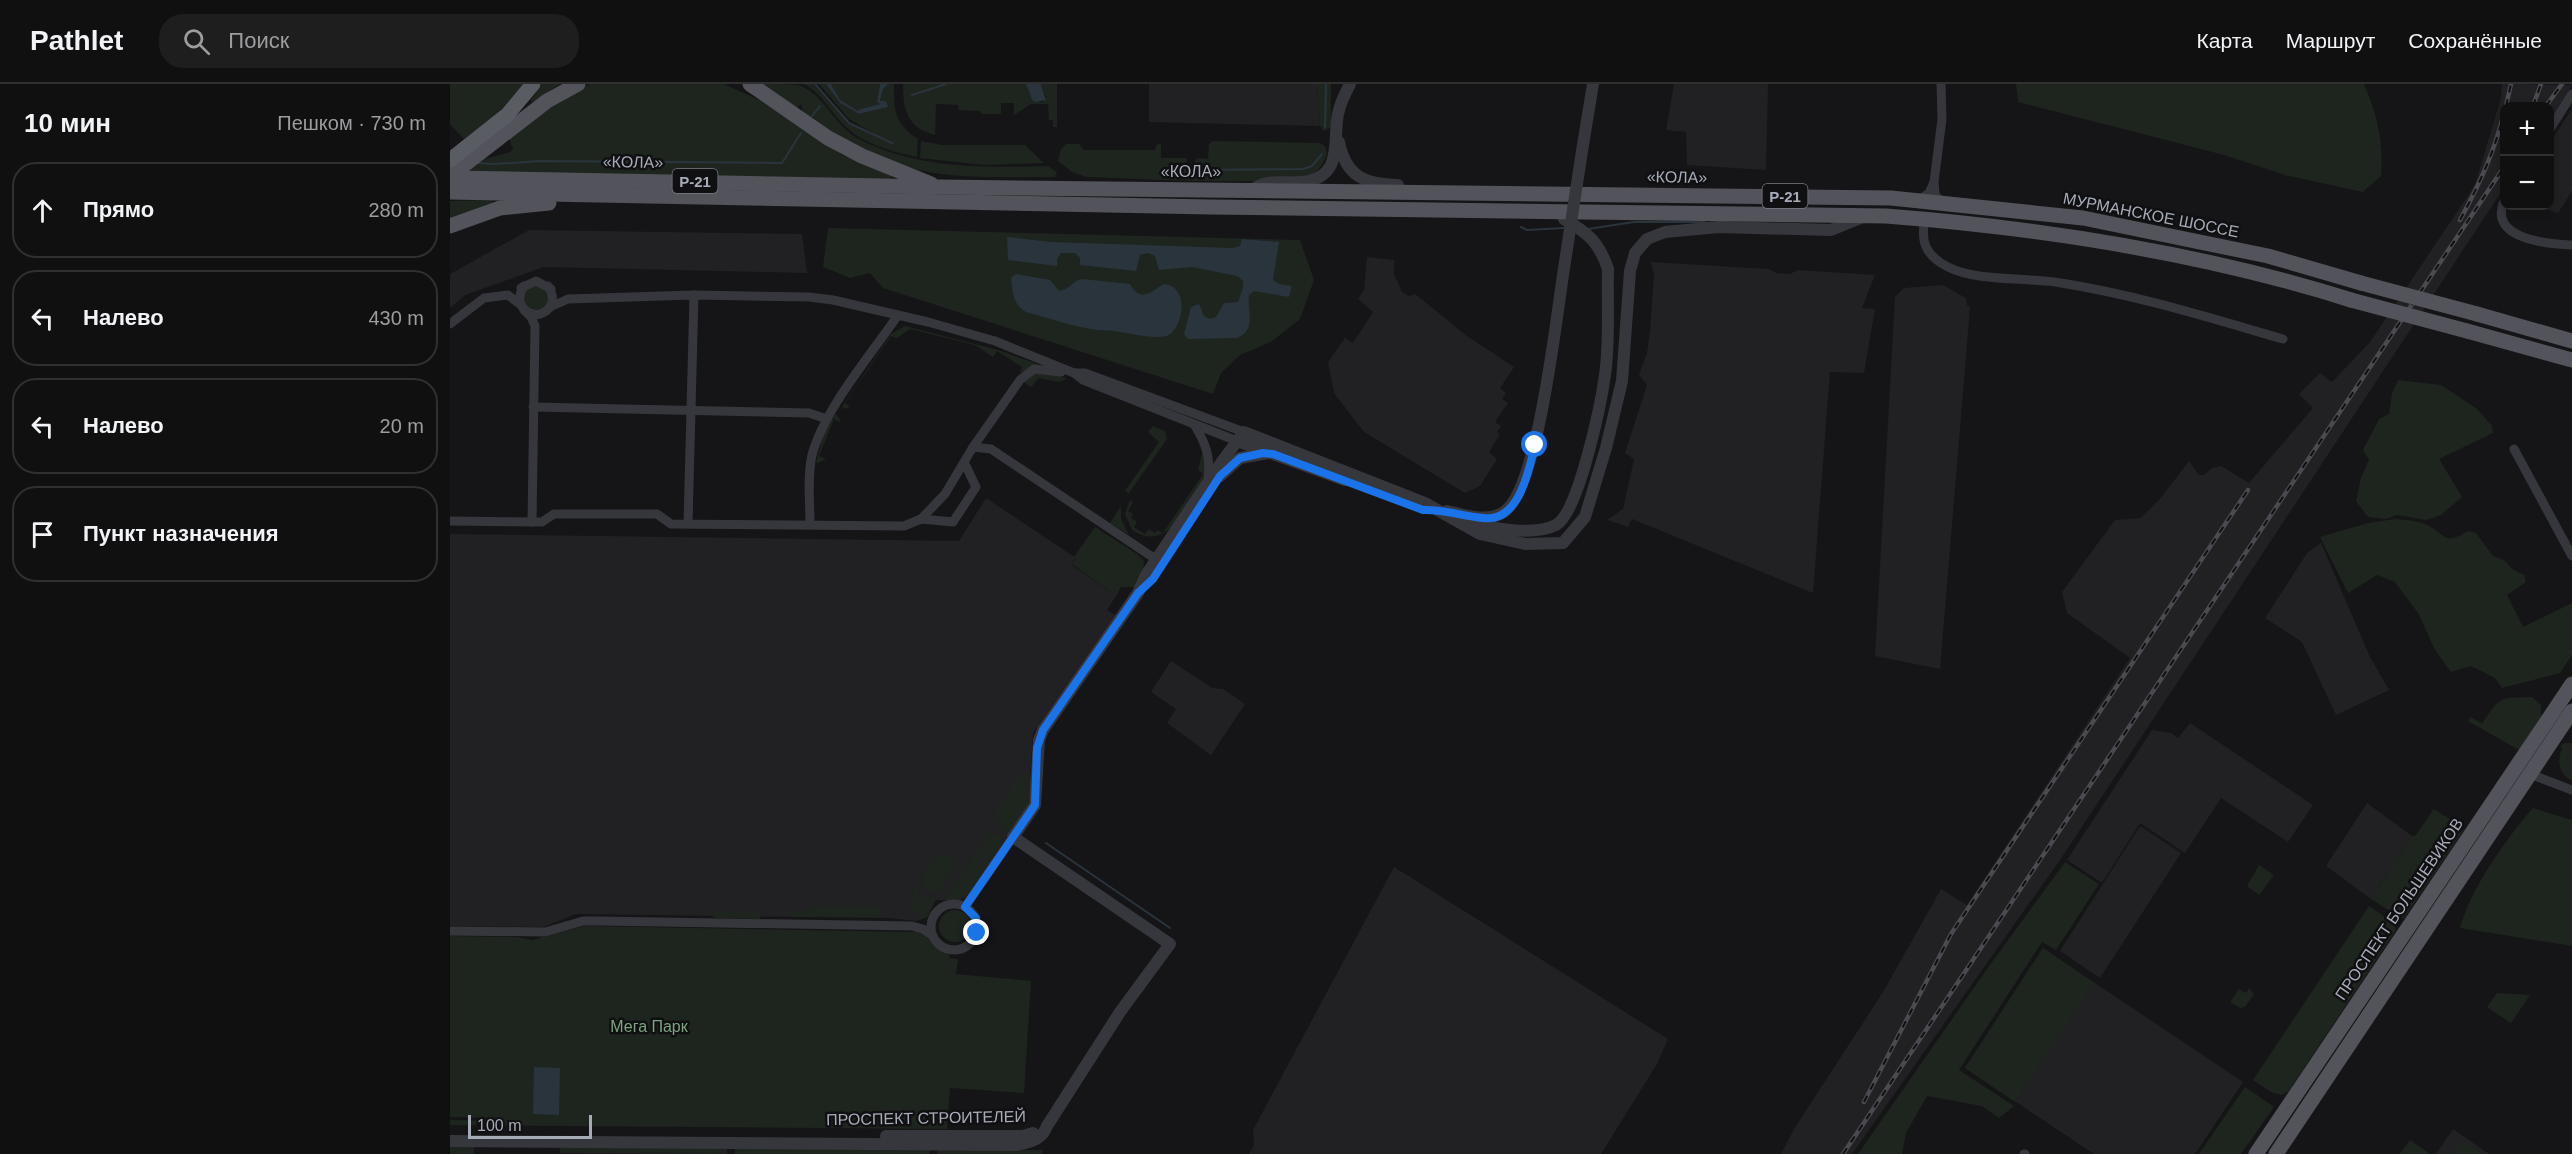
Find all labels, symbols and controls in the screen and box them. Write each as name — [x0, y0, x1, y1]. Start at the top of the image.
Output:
search box — [159, 14, 579, 68]
text: Pathlet — [30, 25, 123, 56]
icon: search — [180, 25, 213, 58]
text: Поиск — [228, 28, 289, 53]
text: Карта — [2197, 29, 2253, 52]
text: Маршрут — [2286, 29, 2375, 52]
text: Сохранённые — [2408, 29, 2542, 52]
map controls — [2500, 102, 2554, 210]
button: + — [2500, 102, 2554, 156]
text: 10 мин — [24, 108, 111, 138]
text: Пешком · 730 m — [277, 112, 426, 134]
street label: «КОЛА» — [603, 153, 663, 171]
button: − — [2500, 156, 2554, 210]
street label: «КОЛА» — [1161, 163, 1221, 180]
street label: «КОЛА» — [1647, 168, 1707, 186]
road number: Р-21 — [672, 169, 718, 193]
road number: Р-21 — [1762, 184, 1808, 208]
street label: МУРМАНСКОЕ ШОССЕ — [2062, 190, 2240, 240]
icon: ahead — [26, 194, 59, 227]
text: Прямо — [83, 197, 154, 222]
text: 280 m — [368, 199, 424, 221]
icon: left — [26, 302, 59, 335]
text: Налево — [83, 305, 164, 330]
text: 430 m — [368, 307, 424, 329]
icon: left — [26, 410, 59, 443]
text: Налево — [83, 413, 164, 438]
text: 20 m — [380, 415, 424, 437]
route start — [1521, 431, 1547, 457]
icon: arrive — [26, 518, 59, 551]
text: Пункт назначения — [83, 521, 279, 546]
street label: ПРОСПЕКТ БОЛЬШЕВИКОВ — [2332, 815, 2466, 1003]
route end — [963, 919, 989, 945]
park label: Мега Парк — [610, 1018, 689, 1035]
street label: ПРОСПЕКТ СТРОИТЕЛЕЙ — [826, 1107, 1026, 1128]
scale bar — [468, 1112, 592, 1140]
text: 100 m — [477, 1117, 521, 1134]

